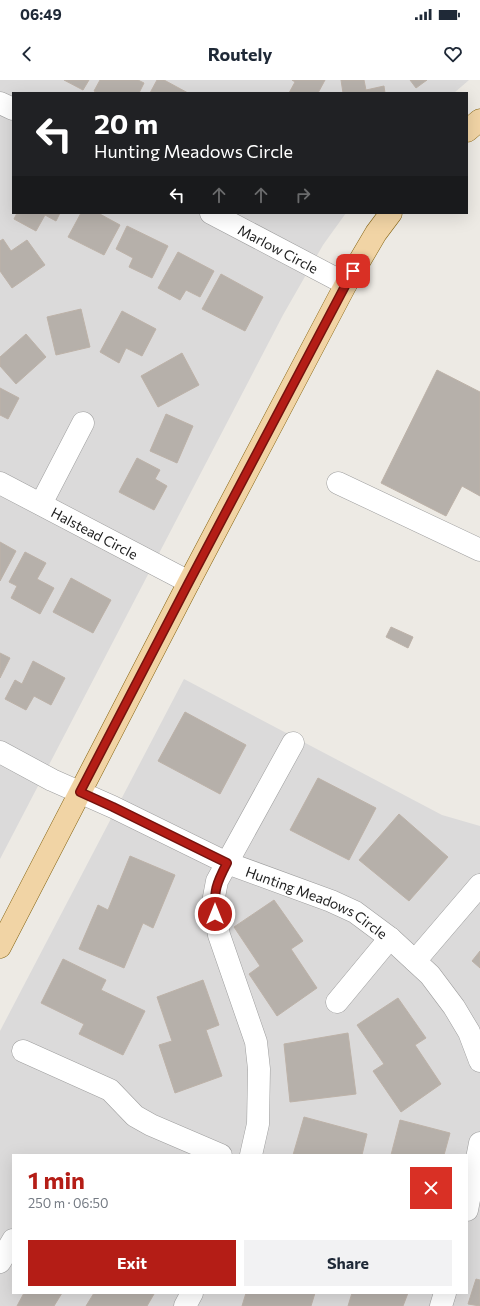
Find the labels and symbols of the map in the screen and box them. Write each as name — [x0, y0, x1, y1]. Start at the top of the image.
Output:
street label: Marlow Circle — [235, 220, 321, 276]
pin — [336, 254, 370, 288]
street label: Halstead Circle — [49, 503, 141, 562]
street label: Hunting Meadows Circle — [244, 862, 391, 942]
position arrow — [194, 893, 236, 935]

